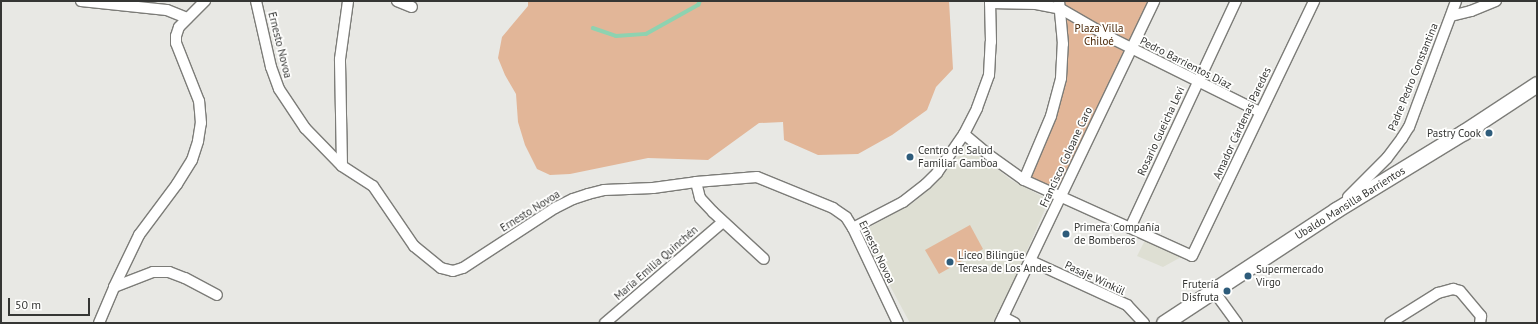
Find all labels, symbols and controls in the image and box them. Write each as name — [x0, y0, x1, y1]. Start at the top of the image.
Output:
street label: Ernesto Novoa — [265, 10, 295, 80]
street label: Padre Pedro Constantina — [1385, 21, 1441, 133]
park label: Plaza Villa Chiloé — [1074, 22, 1124, 48]
street label: Pedro Barrientos Díaz — [1138, 34, 1234, 92]
street label: Amador Cárdenas Paredes — [1210, 65, 1274, 181]
street label: Rosario Gueicha Levi — [1135, 84, 1187, 178]
street label: Francisco Coloane Caro — [1037, 105, 1095, 209]
place label: Pastry Cook — [1427, 126, 1481, 140]
marker: Pastry Cook — [1484, 128, 1494, 138]
place label: Centro de Salud Familiar Gamboa — [918, 144, 998, 170]
marker: Centro de Salud Familiar Gamboa — [905, 152, 915, 162]
street label: Ubaldo Mansilla Barrientos — [1293, 164, 1407, 242]
street label: Ernesto Novoa — [498, 187, 562, 235]
street label: Ernesto Novoa — [856, 219, 898, 285]
place label: Primera Compañía de Bomberos — [1074, 221, 1160, 247]
street label: María Emilia Quinchén — [611, 223, 701, 303]
marker: Primera Compañía de Bomberos — [1061, 229, 1071, 239]
place label: Liceo Bilingüe Teresa de Los Andes — [958, 249, 1052, 275]
marker: Liceo Bilingüe Teresa de Los Andes — [945, 257, 955, 267]
street label: Pasaje Winkül — [1063, 258, 1127, 298]
place label: Supermercado Virgo — [1256, 263, 1324, 289]
marker: Supermercado Virgo — [1243, 271, 1253, 281]
place label: Frutería Disfruta — [1182, 278, 1219, 304]
marker: Frutería Disfruta — [1222, 286, 1232, 296]
scale bar — [10, 290, 92, 316]
text: 50 m — [15, 297, 41, 312]

